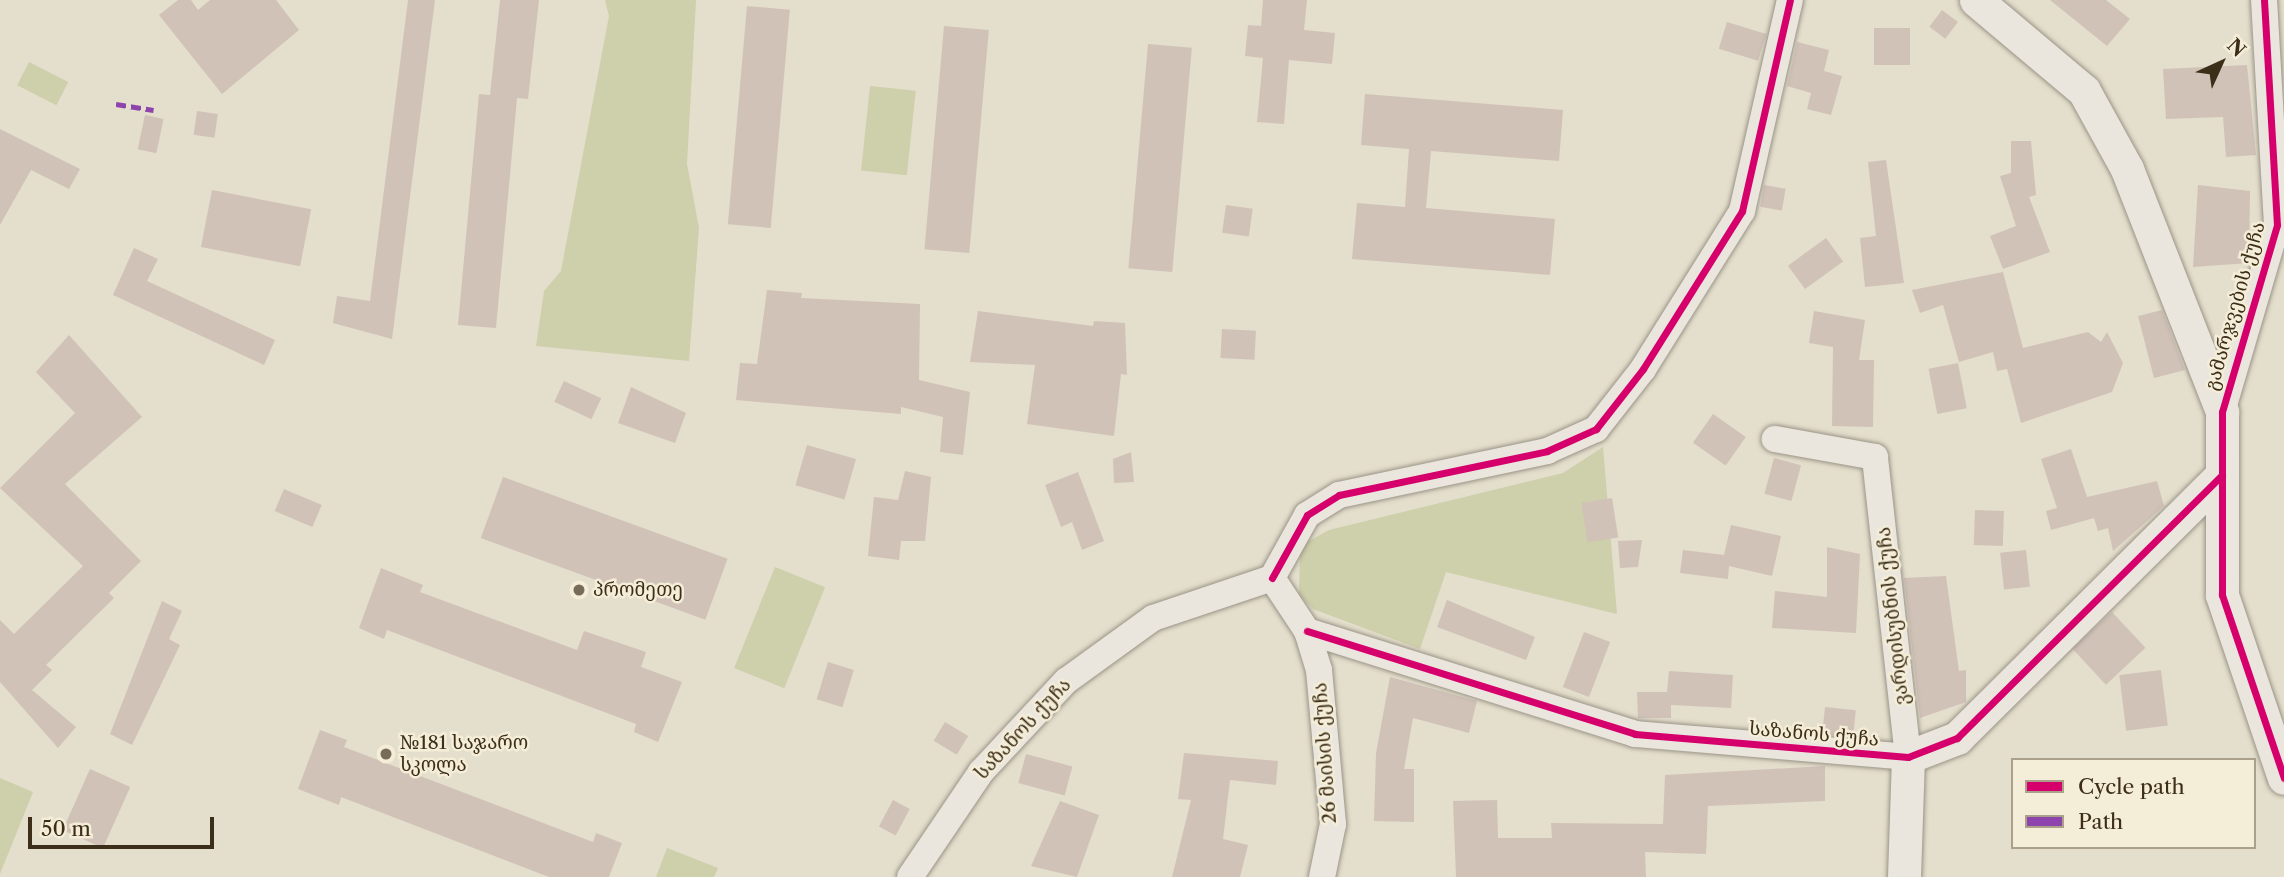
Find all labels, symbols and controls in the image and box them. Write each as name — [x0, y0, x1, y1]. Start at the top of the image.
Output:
north arrow — [2186, 28, 2256, 98]
text: N — [2222, 34, 2250, 62]
street label: გამარჯვების ქუჩა — [2200, 219, 2270, 393]
street label: ვარდისუბნის ქუჩა — [1872, 526, 1914, 706]
place label: პრომეთე — [593, 579, 683, 601]
marker: პრომეთე — [571, 582, 587, 598]
street label: საზანოს ქუჩა — [970, 674, 1076, 784]
street label: 26 მაისის ქუჩა — [1309, 682, 1341, 824]
street label: საზანოს ქუჩა — [1748, 717, 1880, 751]
place label: №181 საჯარო სკოლა — [400, 732, 528, 776]
marker: №181 საჯარო სკოლა — [378, 746, 394, 762]
legend — [2011, 758, 2256, 849]
text: Cycle path — [2078, 774, 2185, 799]
scale bar — [32, 804, 217, 848]
text: Path — [2078, 809, 2123, 834]
text: 50 m — [41, 816, 91, 841]

